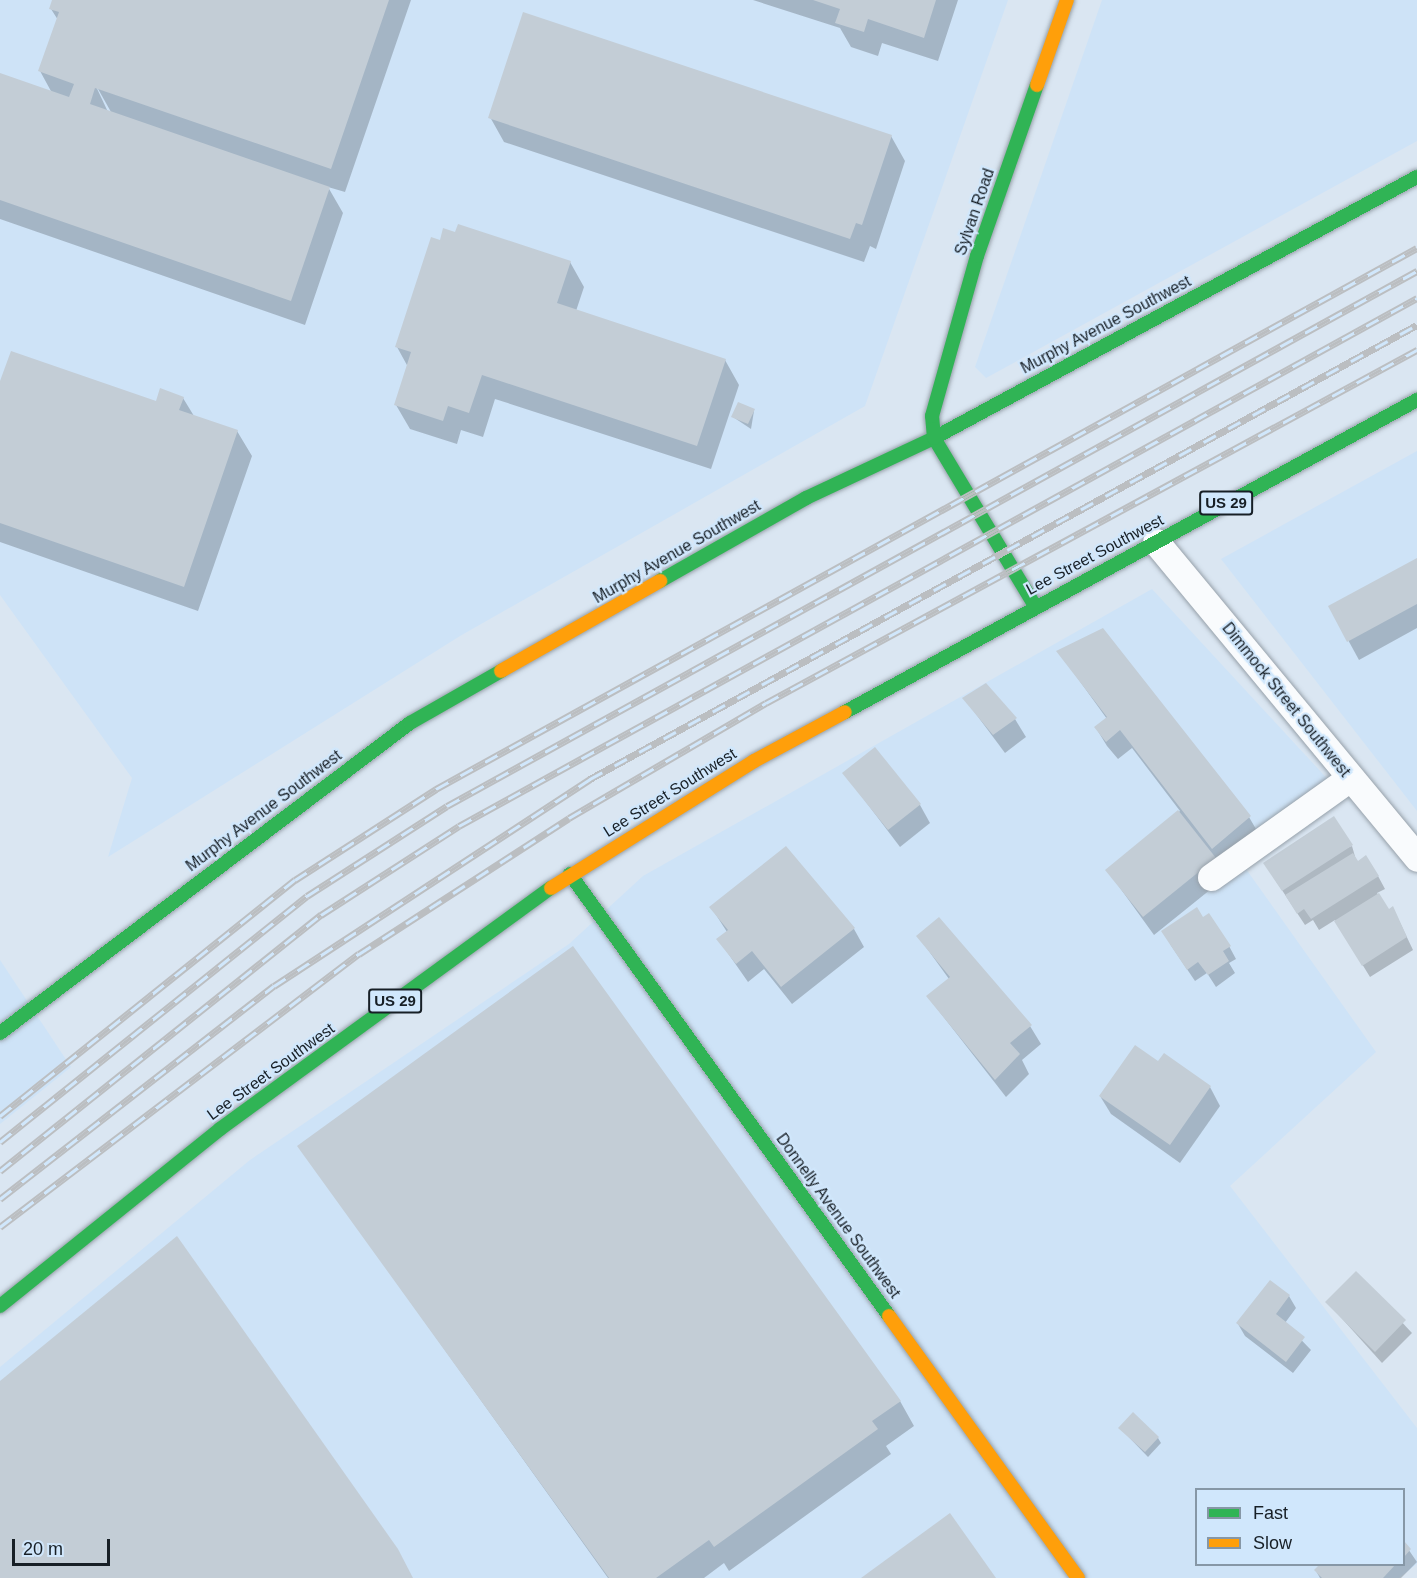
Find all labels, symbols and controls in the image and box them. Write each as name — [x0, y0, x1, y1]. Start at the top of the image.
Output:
street label: Sylvan Road — [951, 166, 999, 258]
street label: Murphy Avenue Southwest — [1017, 272, 1195, 378]
road number: US 29 — [1199, 491, 1253, 515]
street label: Murphy Avenue Southwest — [590, 496, 764, 608]
street label: Lee Street Southwest — [1023, 511, 1167, 599]
street label: Dimmock Street Southwest — [1218, 619, 1354, 781]
street label: Lee Street Southwest — [600, 744, 740, 842]
street label: Murphy Avenue Southwest — [182, 746, 346, 876]
road number: US 29 — [368, 989, 422, 1013]
street label: Lee Street Southwest — [203, 1019, 339, 1125]
street label: Donnelly Avenue Southwest — [772, 1130, 904, 1302]
legend — [1195, 1488, 1405, 1566]
text: Fast — [1253, 1503, 1288, 1523]
scale bar — [15, 1527, 112, 1565]
text: Slow — [1253, 1533, 1292, 1553]
text: 20 m — [23, 1539, 63, 1559]

